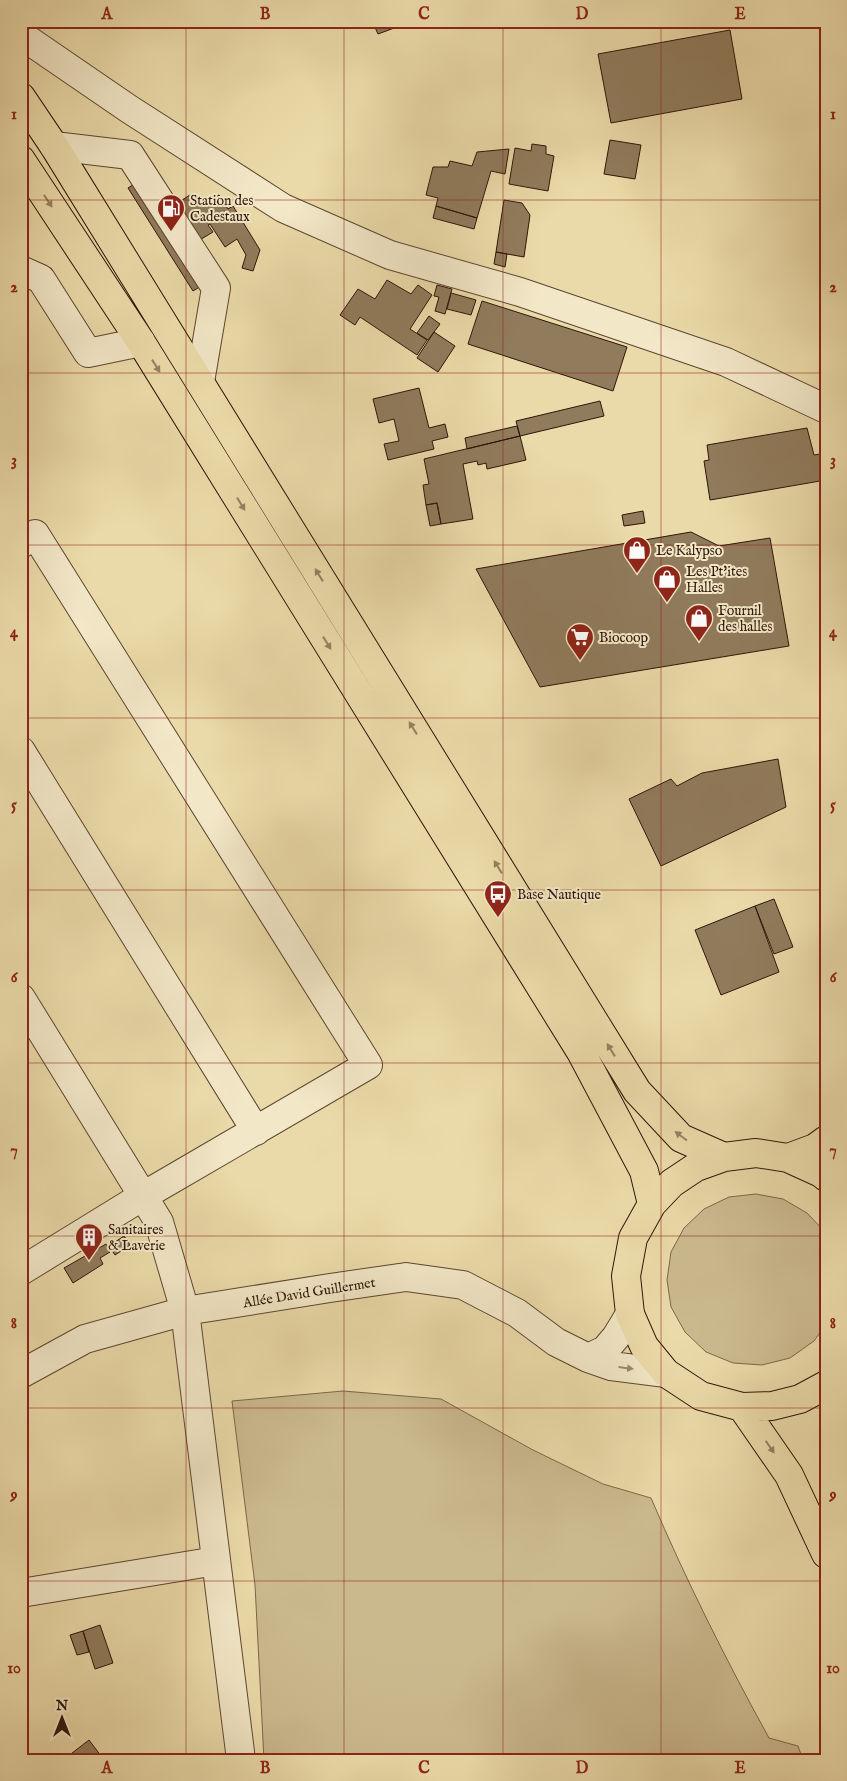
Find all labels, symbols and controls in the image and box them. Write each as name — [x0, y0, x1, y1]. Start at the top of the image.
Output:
text: A — [101, 5, 114, 25]
text: B — [260, 5, 271, 25]
text: C — [418, 5, 430, 25]
text: D — [576, 5, 589, 25]
text: E — [734, 5, 746, 25]
text: 1 — [11, 105, 17, 125]
text: 1 — [830, 105, 836, 125]
place label: Station des Cadestaux — [190, 192, 253, 226]
fuel station icon: Station des Cadestaux — [156, 193, 186, 232]
one-way arrow — [43, 194, 53, 207]
text: 2 — [10, 278, 18, 298]
text: 2 — [829, 278, 837, 298]
one-way arrow — [151, 360, 160, 373]
text: 3 — [11, 451, 17, 471]
text: 3 — [830, 451, 836, 471]
one-way arrow — [237, 498, 246, 511]
shop icon: Le Kalypso — [622, 535, 652, 574]
place label: Le Kalypso — [656, 542, 723, 560]
place label: Les Pt'ites Halles — [686, 563, 747, 597]
shop icon: Les Pt'ites Halles — [652, 564, 682, 603]
one-way arrow — [314, 568, 323, 581]
place label: Fournil des halles — [718, 602, 772, 636]
shop icon: Fournil des halles — [684, 603, 714, 642]
supermarket icon: Biocoop — [565, 622, 595, 661]
text: 4 — [10, 623, 19, 643]
text: 4 — [829, 623, 838, 643]
place label: Biocoop — [599, 629, 649, 647]
one-way arrow — [322, 636, 332, 649]
one-way arrow — [409, 722, 418, 735]
text: 5 — [11, 796, 17, 816]
text: 5 — [830, 796, 836, 816]
one-way arrow — [494, 860, 503, 873]
bus stop icon: Base Nautique — [483, 879, 513, 918]
place label: Base Nautique — [517, 886, 601, 904]
text: 6 — [11, 968, 19, 988]
text: 6 — [830, 968, 838, 988]
one-way arrow — [606, 1043, 616, 1056]
one-way arrow — [675, 1130, 688, 1141]
text: 7 — [10, 1141, 18, 1161]
text: 7 — [829, 1141, 837, 1161]
place label: Sanitaires & Laverie — [108, 1221, 166, 1255]
building icon: Sanitaires & Laverie — [74, 1222, 104, 1261]
street label: Allée David Guillermet — [241, 1274, 377, 1313]
text: 8 — [11, 1314, 17, 1334]
text: 8 — [830, 1314, 836, 1334]
one-way arrow — [619, 1364, 635, 1372]
one-way arrow — [765, 1440, 775, 1454]
text: 9 — [10, 1486, 18, 1506]
text: 9 — [829, 1486, 837, 1506]
text: 10 — [7, 1659, 21, 1679]
text: 10 — [826, 1659, 840, 1679]
north arrow — [38, 1694, 88, 1744]
text: N — [55, 1697, 68, 1715]
text: A — [101, 1759, 114, 1779]
text: B — [260, 1759, 271, 1779]
text: C — [418, 1759, 430, 1779]
text: D — [576, 1759, 589, 1779]
text: E — [734, 1759, 746, 1779]

